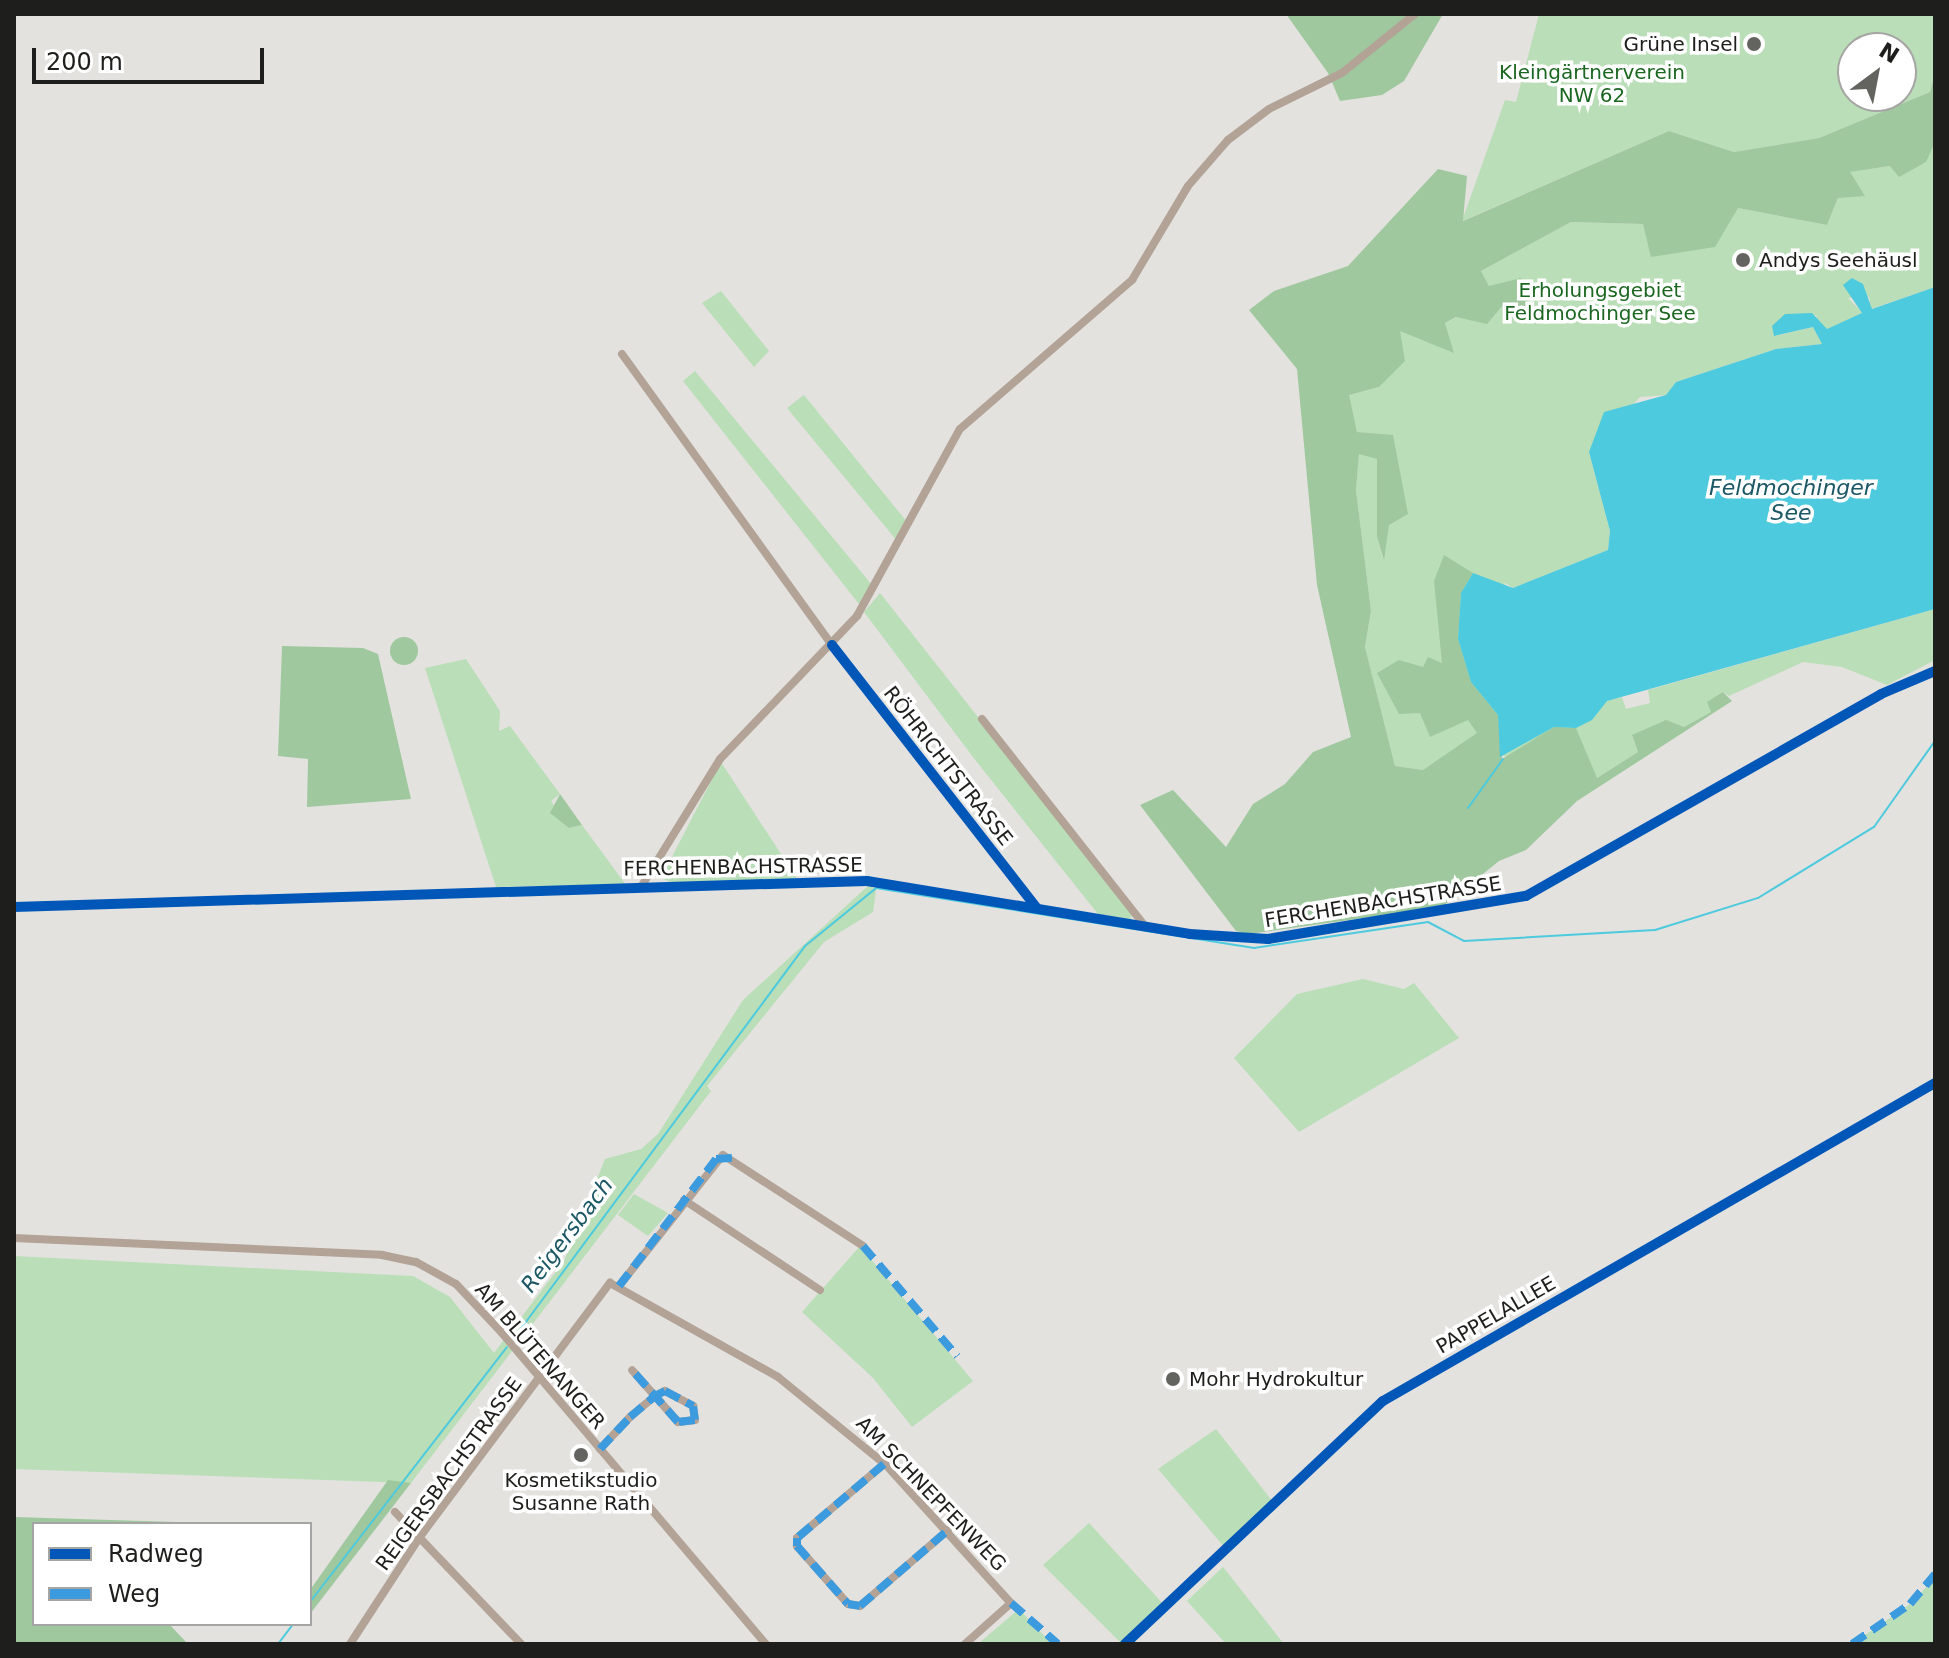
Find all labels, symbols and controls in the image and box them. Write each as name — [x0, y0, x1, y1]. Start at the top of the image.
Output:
scale bar — [36, 32, 268, 82]
place label: Grüne Insel — [1623, 32, 1738, 56]
north arrow — [1837, 32, 1917, 112]
marker: Grüne Insel — [1745, 35, 1763, 53]
text: N — [1874, 37, 1903, 68]
text: 200 m — [46, 48, 123, 76]
park label: Kleingärtnerverein NW 62 — [1499, 60, 1685, 107]
place label: Andys Seehäusl — [1759, 248, 1918, 272]
marker: Andys Seehäusl — [1734, 251, 1752, 269]
park label: Erholungsgebiet Feldmochinger See — [1504, 278, 1696, 325]
water label: Feldmochinger See — [1709, 474, 1873, 526]
street label: RÖHRICHTSTRASSE — [878, 682, 1018, 850]
street label: FERCHENBACHSTRASSE — [623, 853, 863, 881]
street label: FERCHENBACHSTRASSE — [1263, 871, 1503, 933]
water label: Reigersbach — [515, 1173, 619, 1297]
street label: PAPPELALLEE — [1432, 1271, 1560, 1359]
street label: AM BLÜTENANGER — [470, 1278, 610, 1434]
place label: Mohr Hydrokultur — [1189, 1367, 1363, 1391]
marker: Mohr Hydrokultur — [1164, 1370, 1182, 1388]
street label: REIGERSBACHSTRASSE — [371, 1373, 527, 1575]
street label: AM SCHNEPFENWEG — [851, 1412, 1011, 1576]
marker: Kosmetikstudio Susanne Rath — [572, 1446, 590, 1464]
place label: Kosmetikstudio Susanne Rath — [505, 1468, 657, 1515]
legend — [32, 1522, 312, 1626]
text: Radweg — [108, 1540, 204, 1568]
text: Weg — [108, 1580, 160, 1608]

